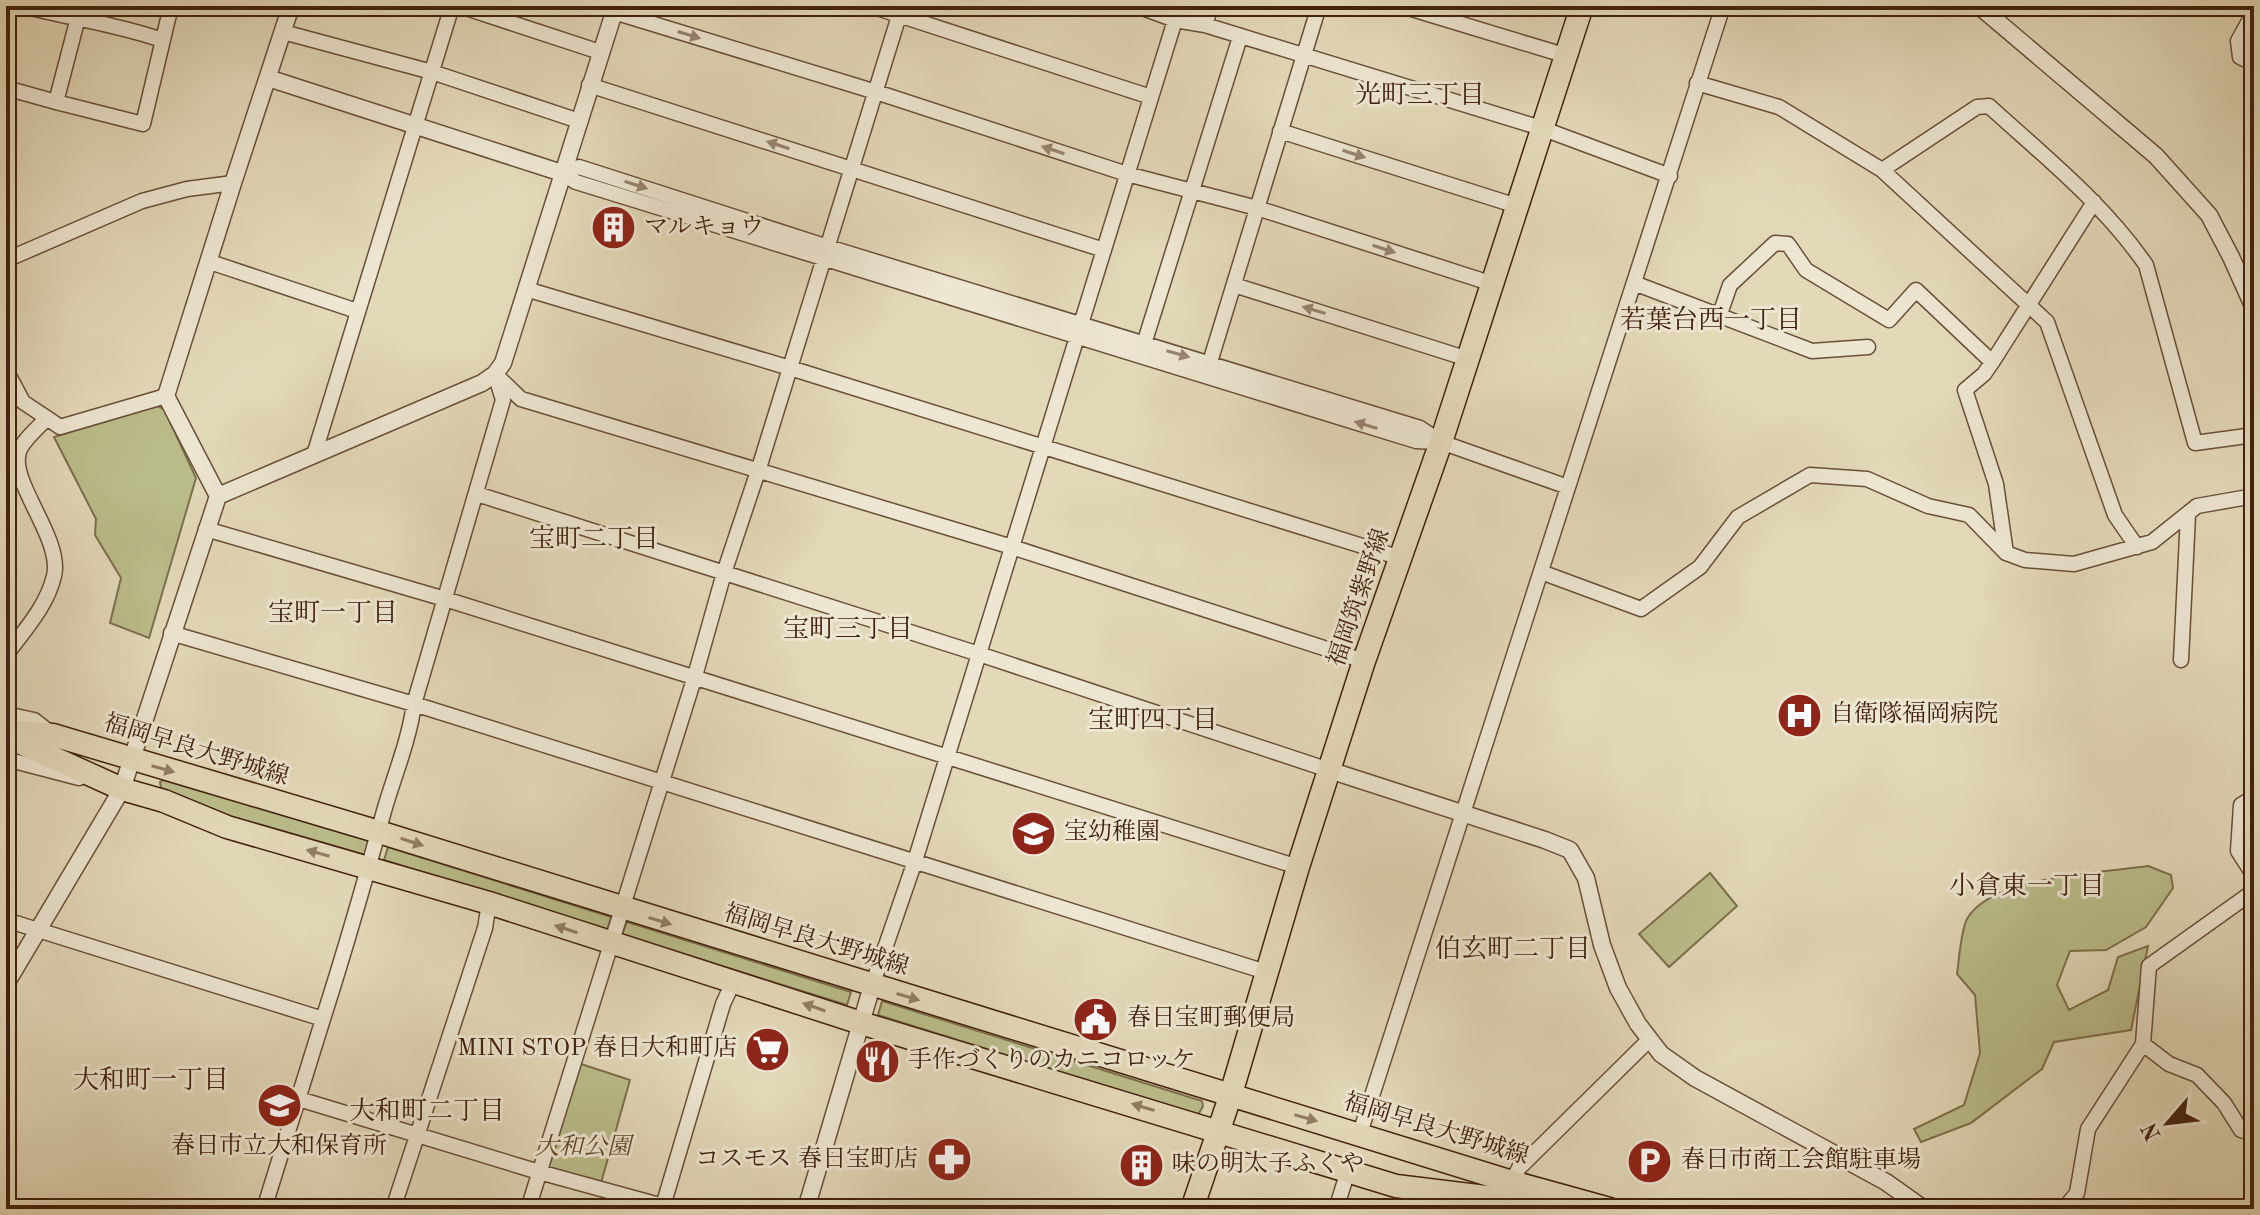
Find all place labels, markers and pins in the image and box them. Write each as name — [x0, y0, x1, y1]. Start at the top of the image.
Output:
building icon: マルキョウ — [589, 204, 637, 252]
place label: マルキョウ — [644, 215, 764, 240]
hospital icon: 自衛隊福岡病院 — [1775, 691, 1823, 739]
place label: 自衛隊福岡病院 — [1830, 700, 1998, 727]
school or university icon: 宝幼稚園 — [1009, 809, 1057, 857]
place label: 宝幼稚園 — [1064, 818, 1160, 845]
public building icon: 春日宝町郵便局 — [1072, 995, 1120, 1043]
place label: 春日宝町郵便局 — [1127, 1004, 1295, 1031]
supermarket icon: MINI STOP 春日大和町店 — [744, 1025, 792, 1073]
place label: MINI STOP 春日大和町店 — [457, 1034, 737, 1061]
restaurant icon: 手作づくりのカニコロッケ — [853, 1037, 901, 1085]
place label: 手作づくりのカニコロッケ — [908, 1046, 1196, 1073]
school or university icon: 春日市立大和保育所 — [255, 1081, 303, 1129]
place label: 春日市立大和保育所 — [171, 1132, 387, 1159]
pharmacy icon: コスモス 春日宝町店 — [925, 1136, 973, 1184]
parking icon: 春日市商工会館駐車場 — [1626, 1137, 1674, 1185]
building icon: 味の明太子ふくや — [1117, 1141, 1165, 1189]
place label: コスモス 春日宝町店 — [695, 1145, 918, 1172]
place label: 春日市商工会館駐車場 — [1681, 1146, 1921, 1173]
place label: 味の明太子ふくや — [1172, 1150, 1364, 1177]

